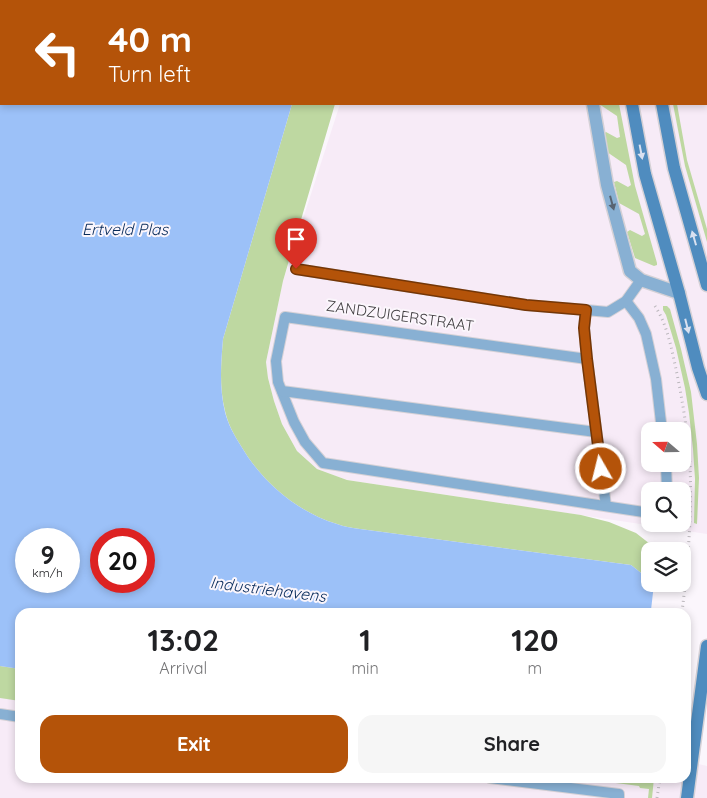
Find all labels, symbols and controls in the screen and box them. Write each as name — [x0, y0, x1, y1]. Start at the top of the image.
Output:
text: 40 m — [108, 17, 192, 61]
icon: left — [25, 20, 90, 85]
text: Turn left — [108, 60, 191, 88]
one-way arrow — [638, 144, 646, 160]
one-way arrow — [609, 196, 617, 211]
pin — [275, 218, 317, 269]
water label: Ertveld Plas — [82, 219, 170, 239]
icon: arrive — [282, 225, 310, 253]
one-way arrow — [690, 230, 698, 246]
street label: ZANDZUIGERSTRAAT — [325, 296, 475, 335]
one-way arrow — [684, 318, 692, 333]
north arrow — [641, 422, 691, 472]
map controls — [641, 422, 691, 592]
position arrow — [574, 442, 626, 494]
button: search — [641, 482, 691, 532]
speed limit sign: 20 — [90, 528, 155, 593]
text: 9 — [40, 539, 55, 570]
button: layers — [641, 542, 691, 592]
text: km/h — [32, 565, 63, 580]
water label: Industriehavens — [209, 572, 329, 606]
text: 13:02 — [148, 621, 219, 659]
text: 1 — [359, 621, 371, 659]
text: 120 — [511, 621, 558, 659]
text: Arrival — [159, 658, 207, 678]
text: min — [352, 658, 379, 678]
text: m — [528, 658, 542, 678]
button: Exit — [40, 715, 348, 773]
button: Share — [358, 715, 666, 773]

